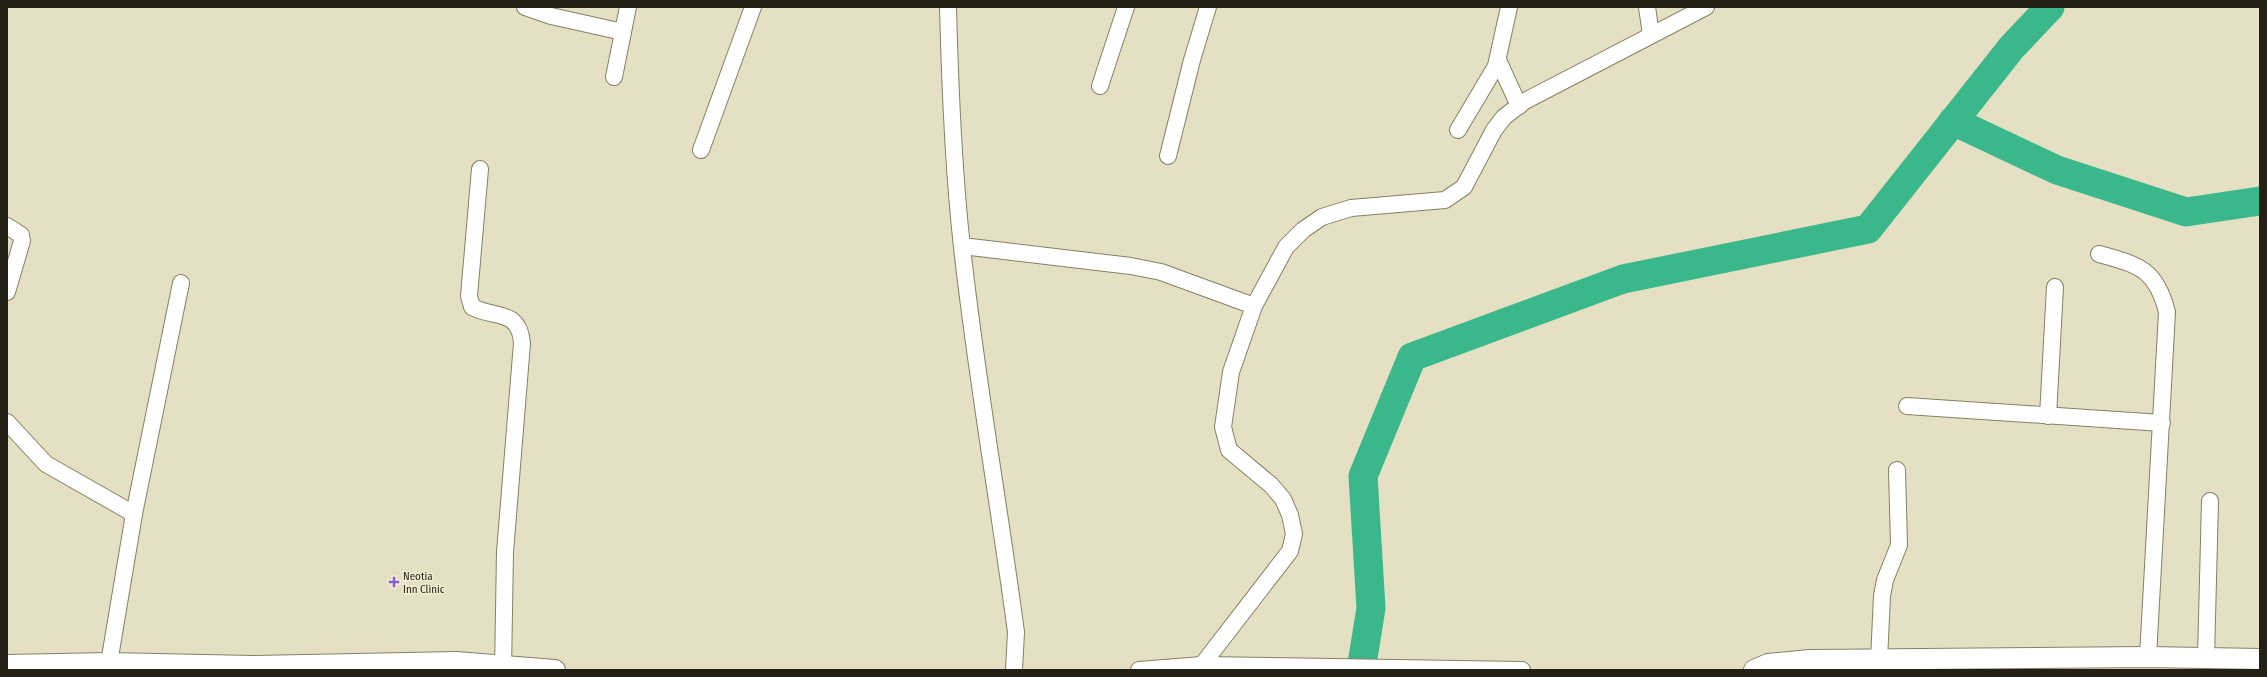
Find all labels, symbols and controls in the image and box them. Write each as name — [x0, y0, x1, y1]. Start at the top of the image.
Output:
place label: Neotia Inn Clinic — [403, 570, 445, 596]
marker: Neotia Inn Clinic — [388, 576, 400, 588]

